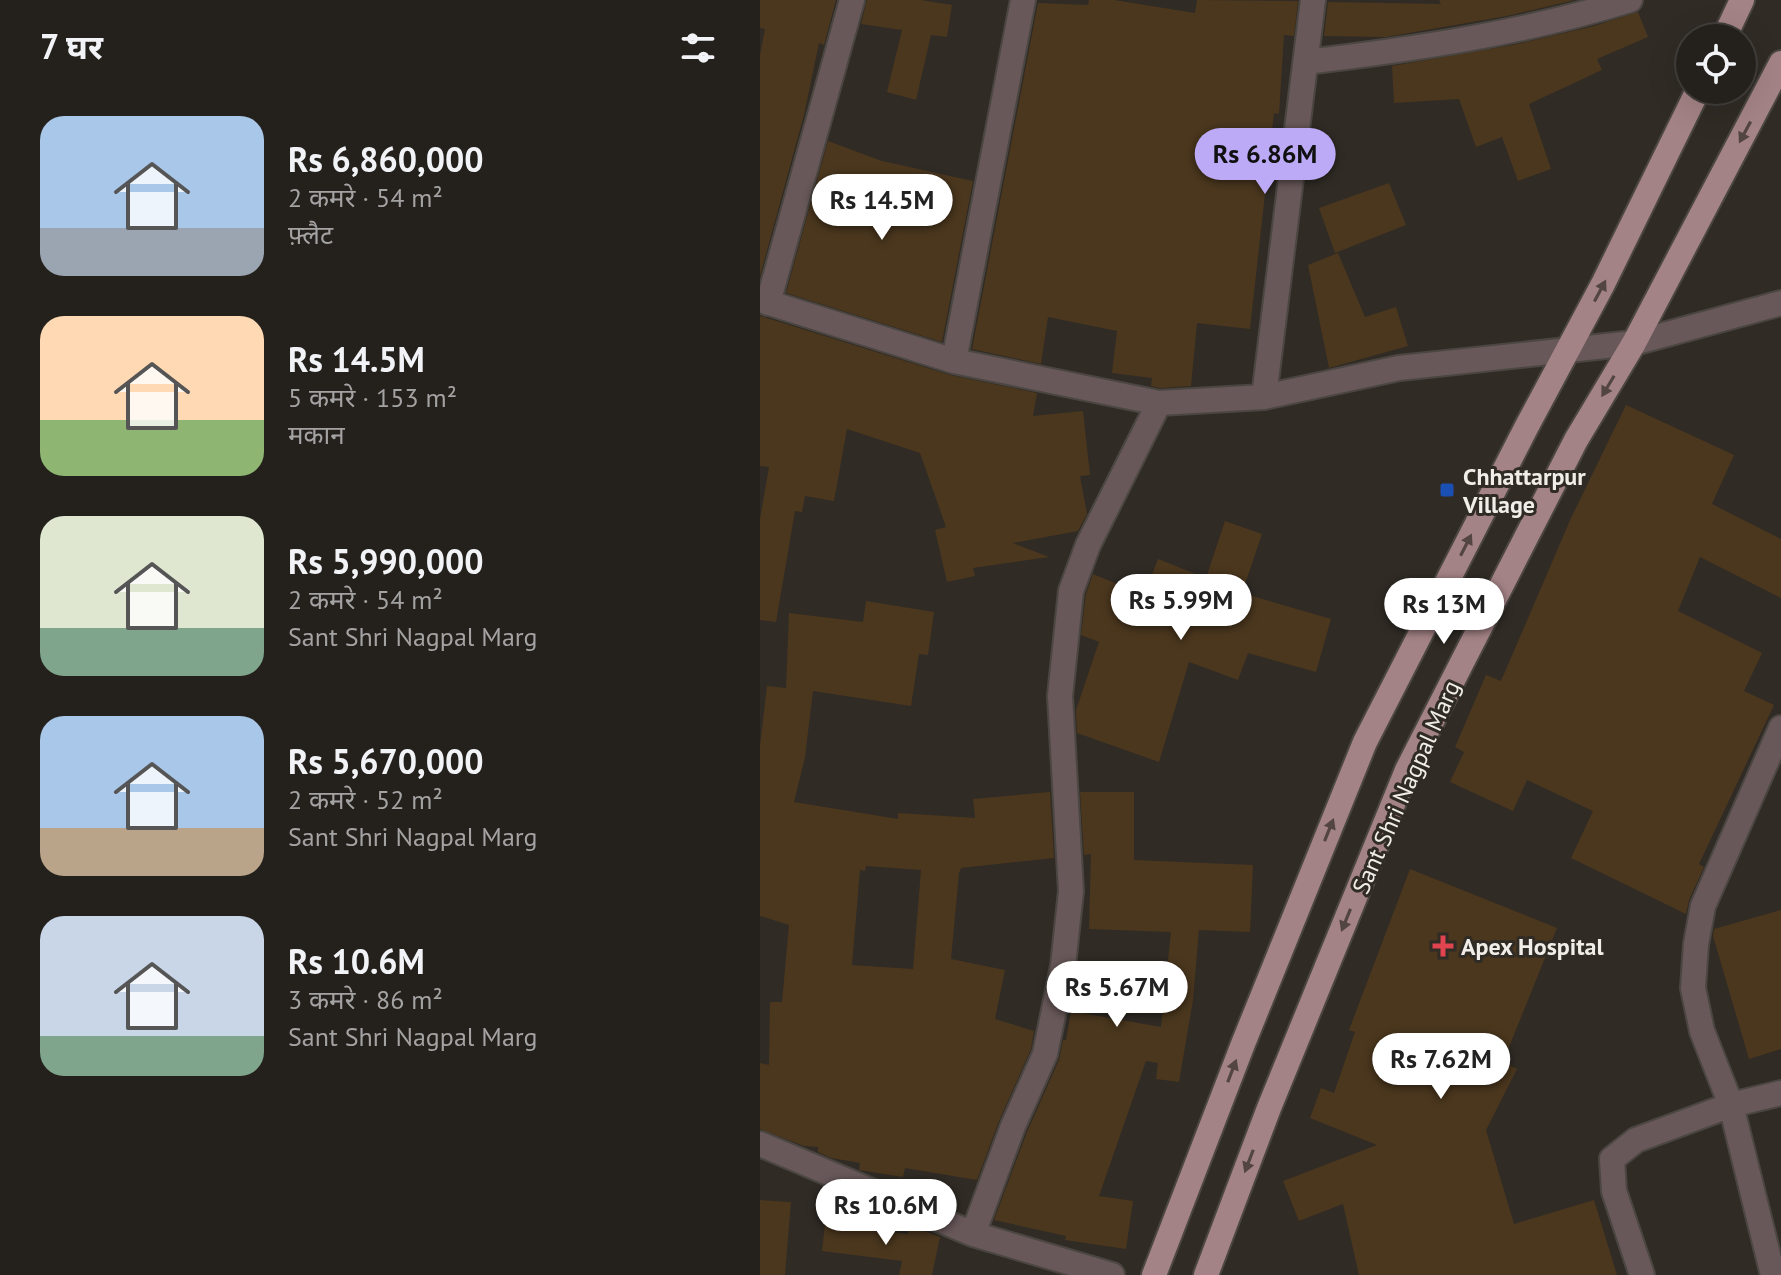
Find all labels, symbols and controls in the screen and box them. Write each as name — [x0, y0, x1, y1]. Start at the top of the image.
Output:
text: 7 घर — [40, 24, 103, 68]
map controls — [1676, 24, 1756, 104]
button: locate — [1676, 24, 1756, 104]
icon: filters — [676, 26, 720, 70]
one-way arrow — [1738, 121, 1751, 144]
pin: Rs 6.86M — [1182, 128, 1348, 196]
text: Rs 6,860,000 — [288, 137, 484, 181]
text: Rs 6.86M — [1213, 137, 1317, 170]
icon: home — [104, 148, 200, 244]
pin: Rs 14.5M — [799, 174, 965, 242]
text: 2 कमरे · 54 m² — [288, 181, 443, 214]
text: Rs 14.5M — [830, 183, 934, 216]
text: फ़्लैट — [288, 218, 333, 251]
one-way arrow — [1593, 279, 1606, 302]
text: Rs 14.5M — [288, 337, 425, 381]
icon: home — [104, 348, 200, 444]
one-way arrow — [1601, 375, 1615, 397]
text: 5 कमरे · 153 m² — [288, 381, 457, 414]
text: मकान — [288, 418, 345, 451]
place label: Chhattarpur Village — [1462, 461, 1586, 520]
marker: Chhattarpur Village — [1438, 481, 1456, 499]
one-way arrow — [1459, 534, 1472, 557]
text: Rs 5,990,000 — [288, 539, 484, 583]
icon: home — [104, 548, 200, 644]
pin: Rs 5.99M — [1098, 574, 1264, 642]
pin: Rs 13M — [1379, 578, 1509, 646]
text: 2 कमरे · 54 m² — [288, 583, 443, 616]
text: Rs 5.99M — [1129, 583, 1233, 616]
text: Rs 13M — [1402, 587, 1486, 620]
text: Sant Shri Nagpal Marg — [288, 620, 538, 653]
street label: Sant Shri Nagpal Marg — [1345, 675, 1467, 899]
text: Rs 5,670,000 — [288, 739, 484, 783]
icon: home — [104, 748, 200, 844]
text: 2 कमरे · 52 m² — [288, 783, 443, 816]
one-way arrow — [1323, 818, 1336, 842]
text: Sant Shri Nagpal Marg — [288, 820, 538, 853]
one-way arrow — [1339, 908, 1352, 932]
place label: Apex Hospital — [1461, 931, 1604, 962]
marker: Apex Hospital — [1432, 935, 1454, 957]
text: Rs 10.6M — [288, 939, 425, 983]
icon: home — [104, 948, 200, 1044]
pin: Rs 5.67M — [1034, 961, 1200, 1029]
text: Rs 5.67M — [1065, 970, 1169, 1003]
text: 3 कमरे · 86 m² — [288, 983, 443, 1016]
text: Sant Shri Nagpal Marg — [288, 1020, 538, 1053]
pin: Rs 7.62M — [1358, 1033, 1524, 1101]
text: Rs 7.62M — [1390, 1042, 1492, 1075]
one-way arrow — [1226, 1059, 1239, 1083]
one-way arrow — [1242, 1150, 1255, 1174]
pin: Rs 10.6M — [803, 1179, 969, 1247]
text: Rs 10.6M — [834, 1188, 938, 1221]

